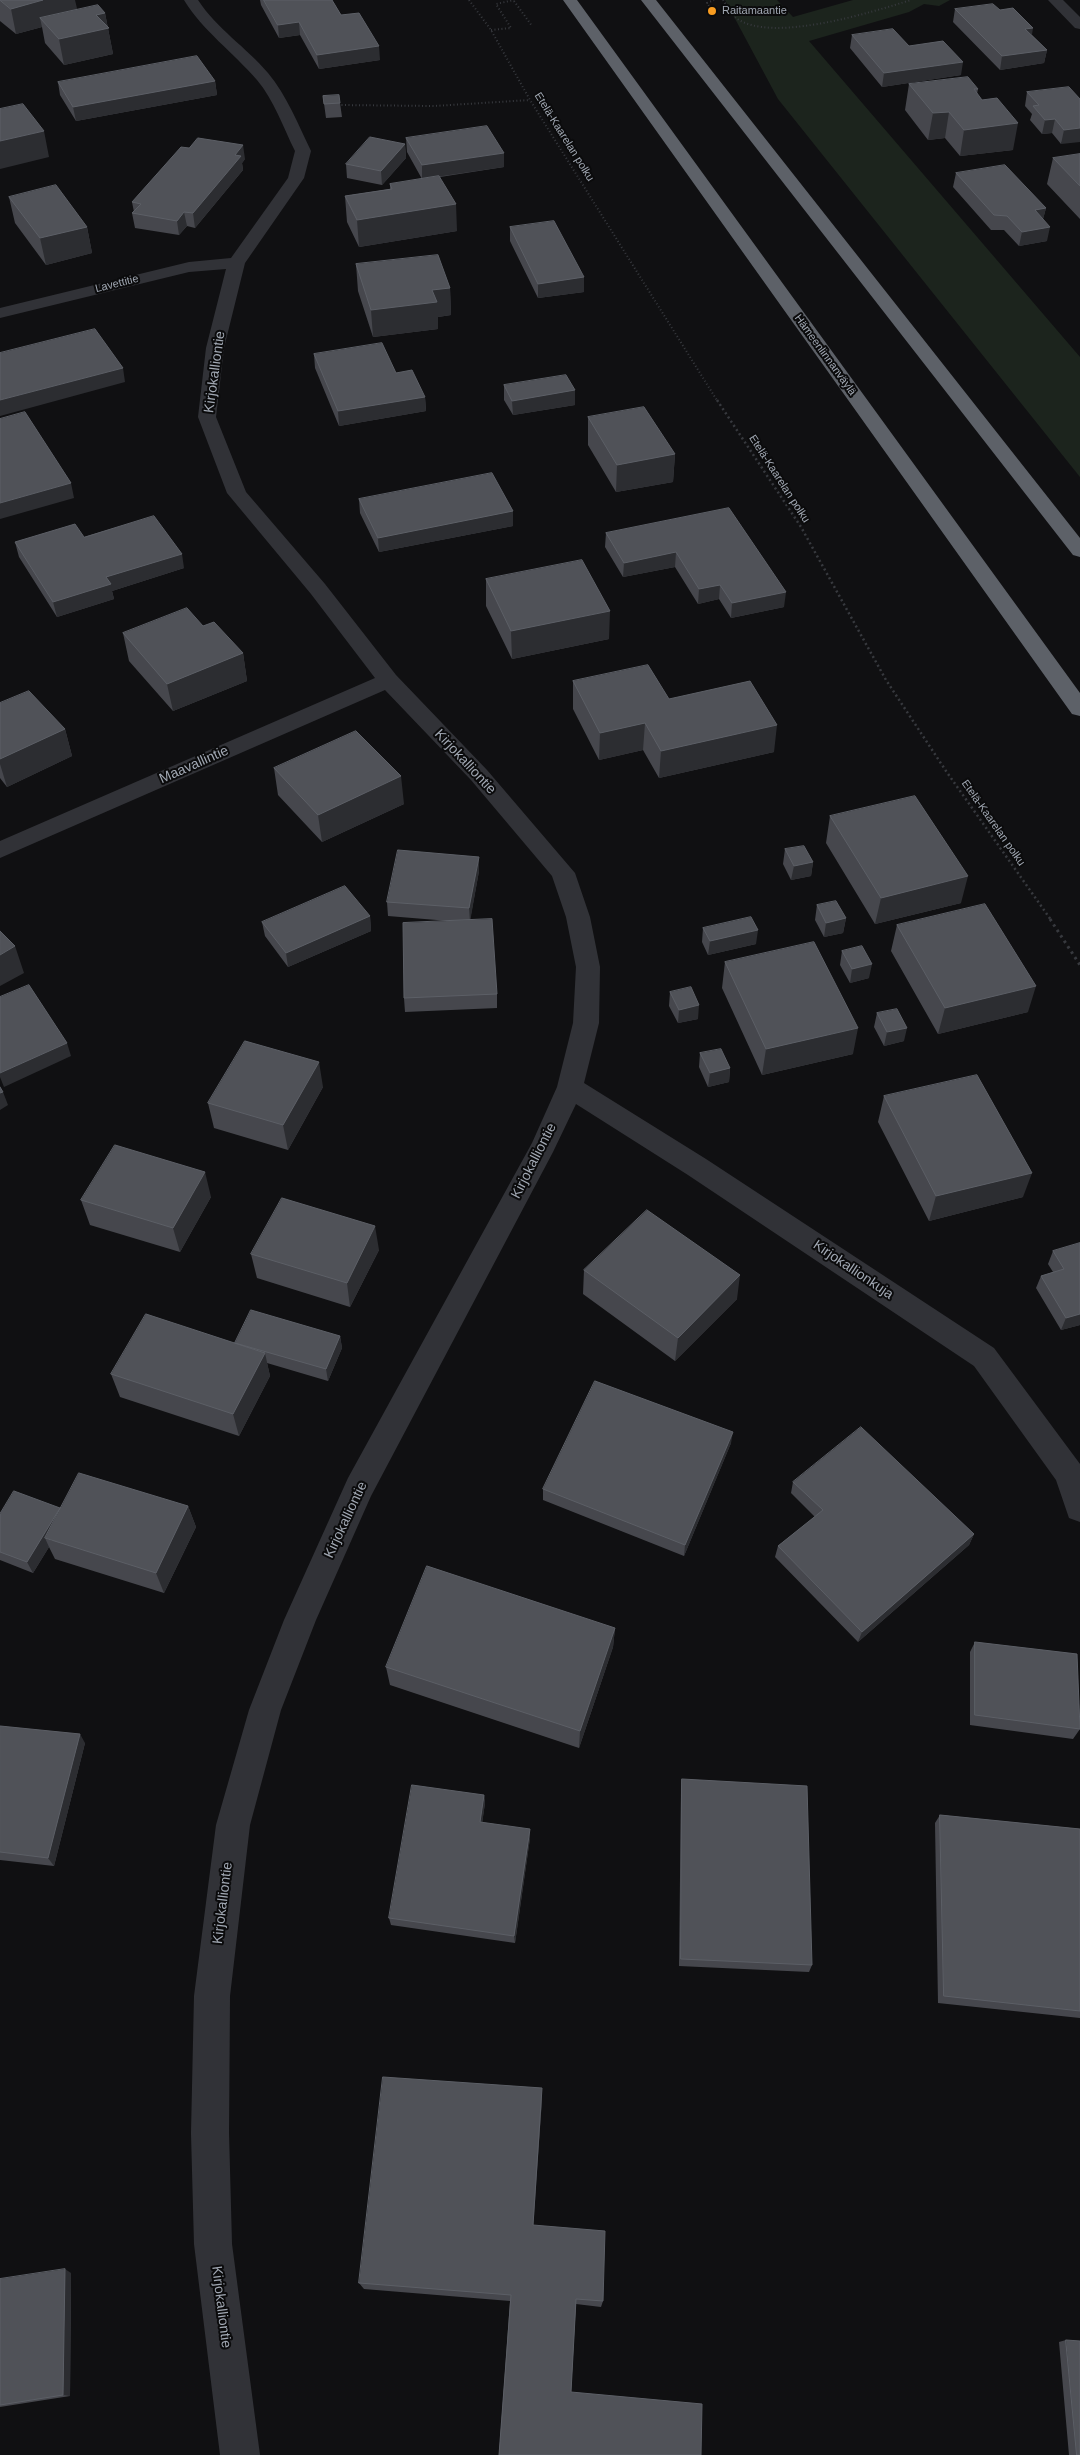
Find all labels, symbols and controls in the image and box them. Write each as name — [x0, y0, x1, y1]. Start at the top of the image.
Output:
place label: Raitamaantie — [722, 4, 787, 18]
marker: Raitamaantie — [706, 5, 718, 17]
street label: Etelä-Kaarelan polku — [531, 90, 597, 184]
street label: Lavettitie — [94, 272, 140, 296]
street label: Hämeenlinnanväylä — [791, 312, 859, 398]
street label: Kirjokalliontie — [201, 330, 229, 414]
street label: Etelä-Kaarelan polku — [746, 433, 812, 525]
street label: Kirjokalliontie — [431, 726, 499, 798]
street label: Maavallintie — [157, 742, 231, 788]
street label: Etelä-Kaarelan polku — [958, 777, 1028, 869]
street label: Kirjokalliontie — [508, 1120, 560, 1202]
street label: Kirjokallionkuja — [810, 1237, 896, 1303]
street label: Kirjokalliontie — [321, 1479, 371, 1561]
street label: Kirjokalliontie — [210, 1861, 236, 1945]
street label: Kirjokalliontie — [208, 2265, 234, 2349]

